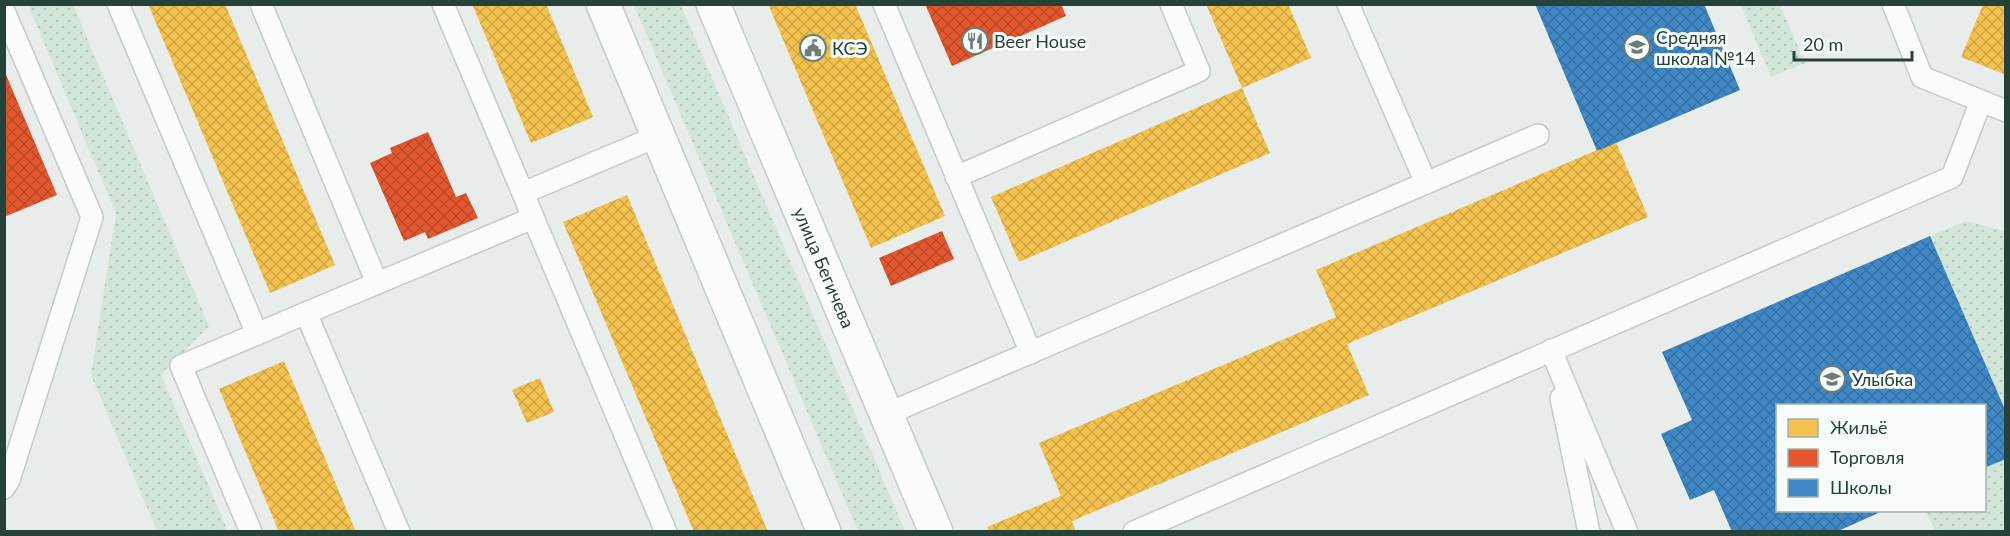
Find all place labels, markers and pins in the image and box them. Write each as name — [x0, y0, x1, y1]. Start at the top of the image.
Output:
restaurant icon: Beer House — [960, 26, 990, 56]
place label: Средняя школа №14 — [1656, 26, 1756, 69]
place label: Beer House — [994, 30, 1086, 52]
school or university icon: Средняя школа №14 — [1622, 32, 1652, 62]
public building icon: КСЭ — [798, 33, 828, 63]
place label: КСЭ — [832, 37, 868, 59]
school or university icon: Улыбка — [1817, 364, 1847, 394]
place label: Улыбка — [1852, 368, 1913, 390]

